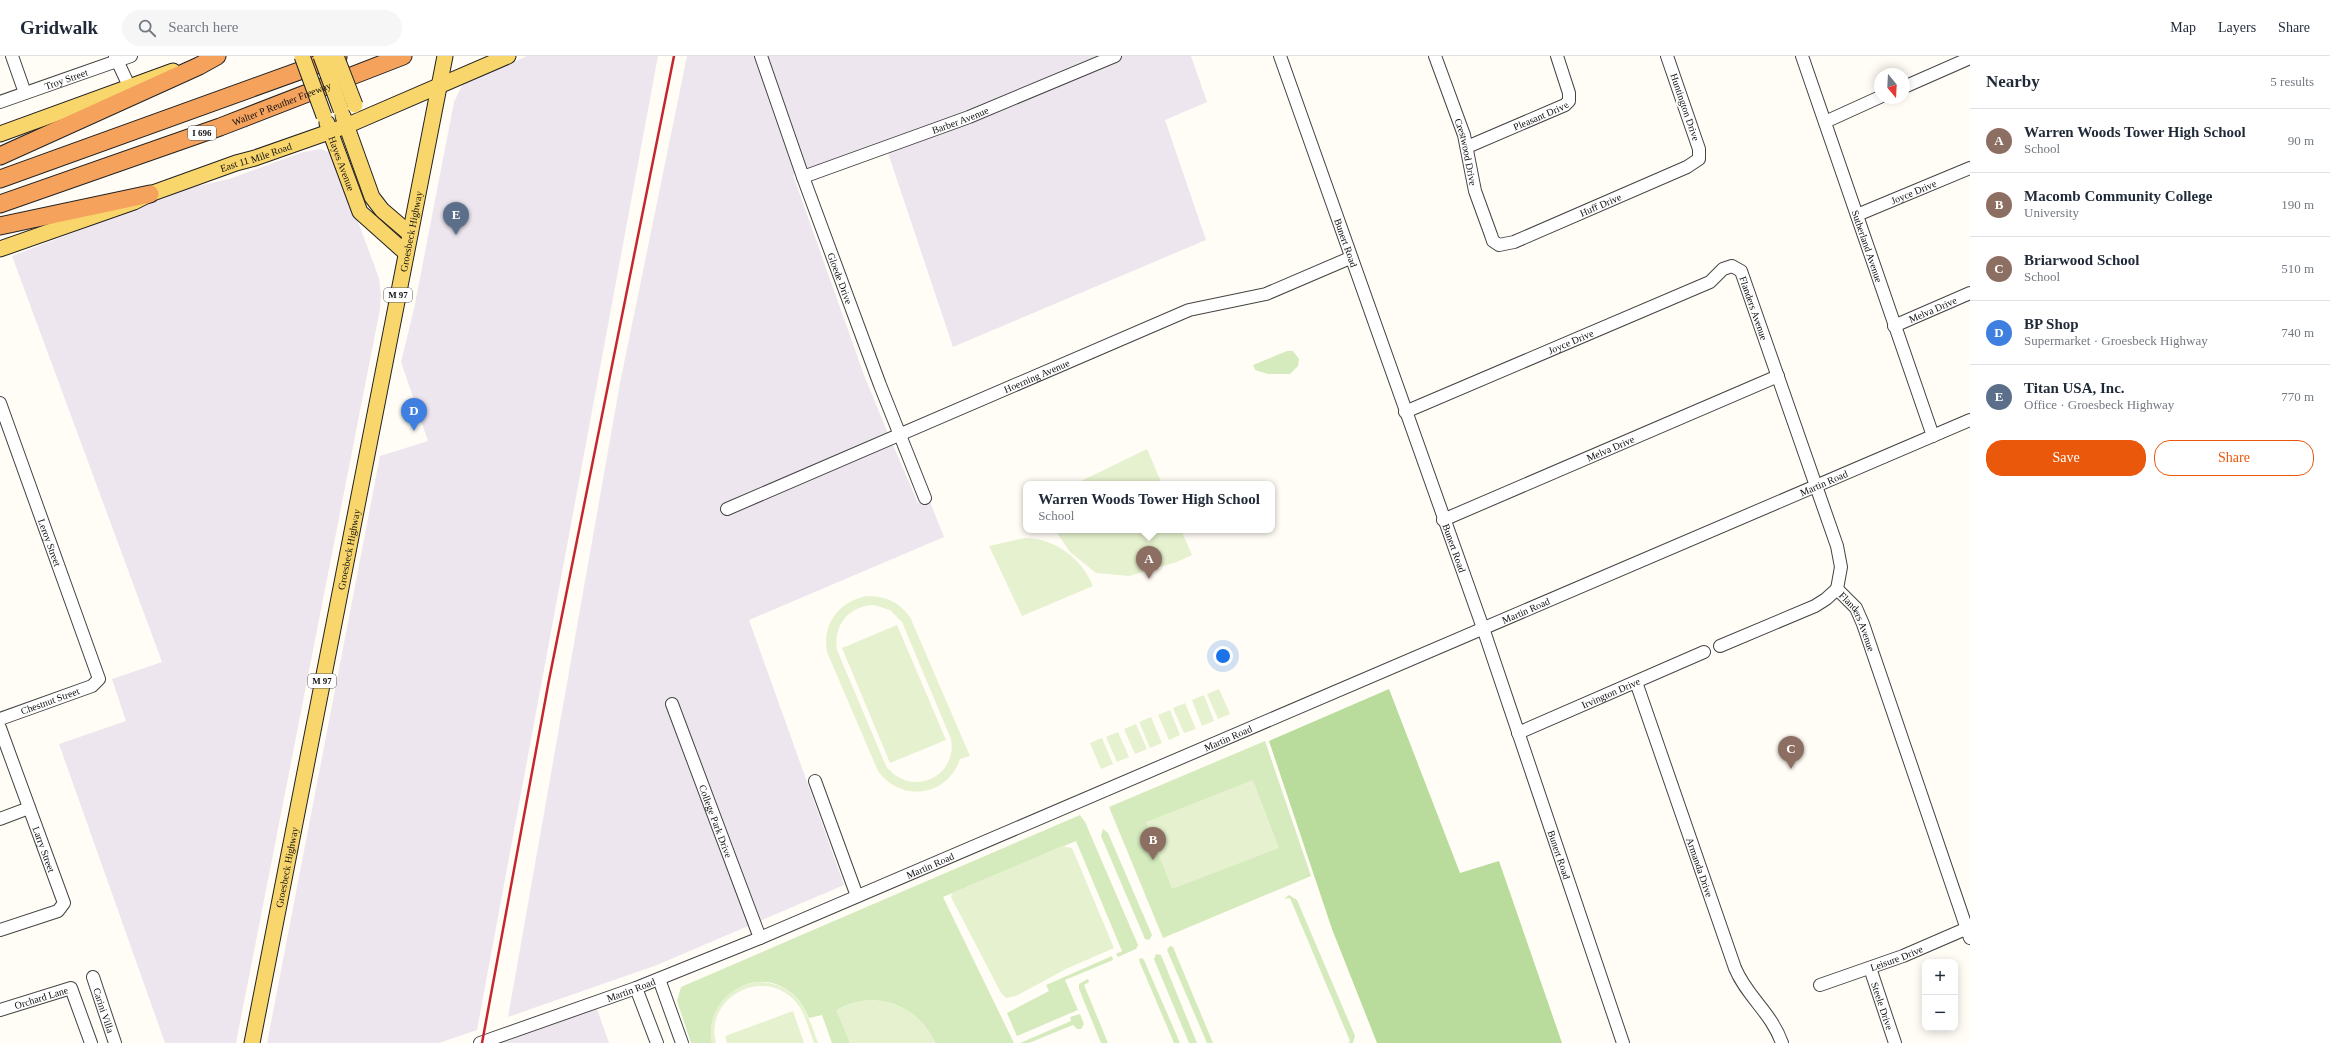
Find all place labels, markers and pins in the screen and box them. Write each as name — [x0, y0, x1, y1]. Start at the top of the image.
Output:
pin: E — [443, 202, 469, 235]
pin: D — [401, 398, 427, 431]
pin: A — [1136, 546, 1162, 579]
pin: C — [1778, 736, 1804, 769]
pin: B — [1140, 827, 1166, 860]

